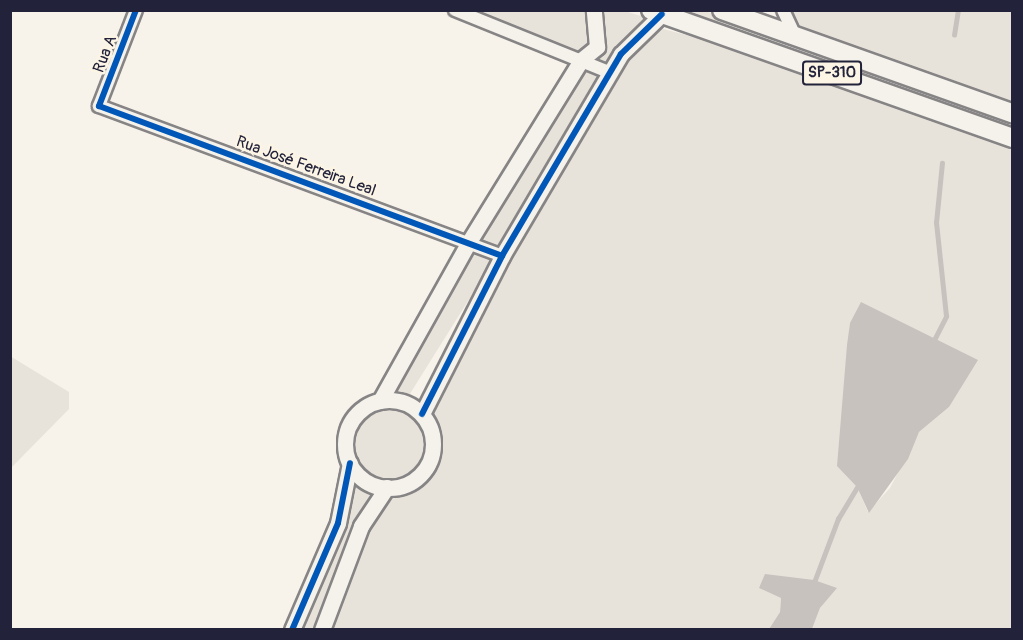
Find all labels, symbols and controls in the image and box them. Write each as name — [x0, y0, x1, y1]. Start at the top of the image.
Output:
street label: Rua A — [89, 33, 121, 75]
road number: SP-310 — [802, 61, 862, 85]
street label: Rua José Ferreira Leal — [234, 132, 378, 200]

